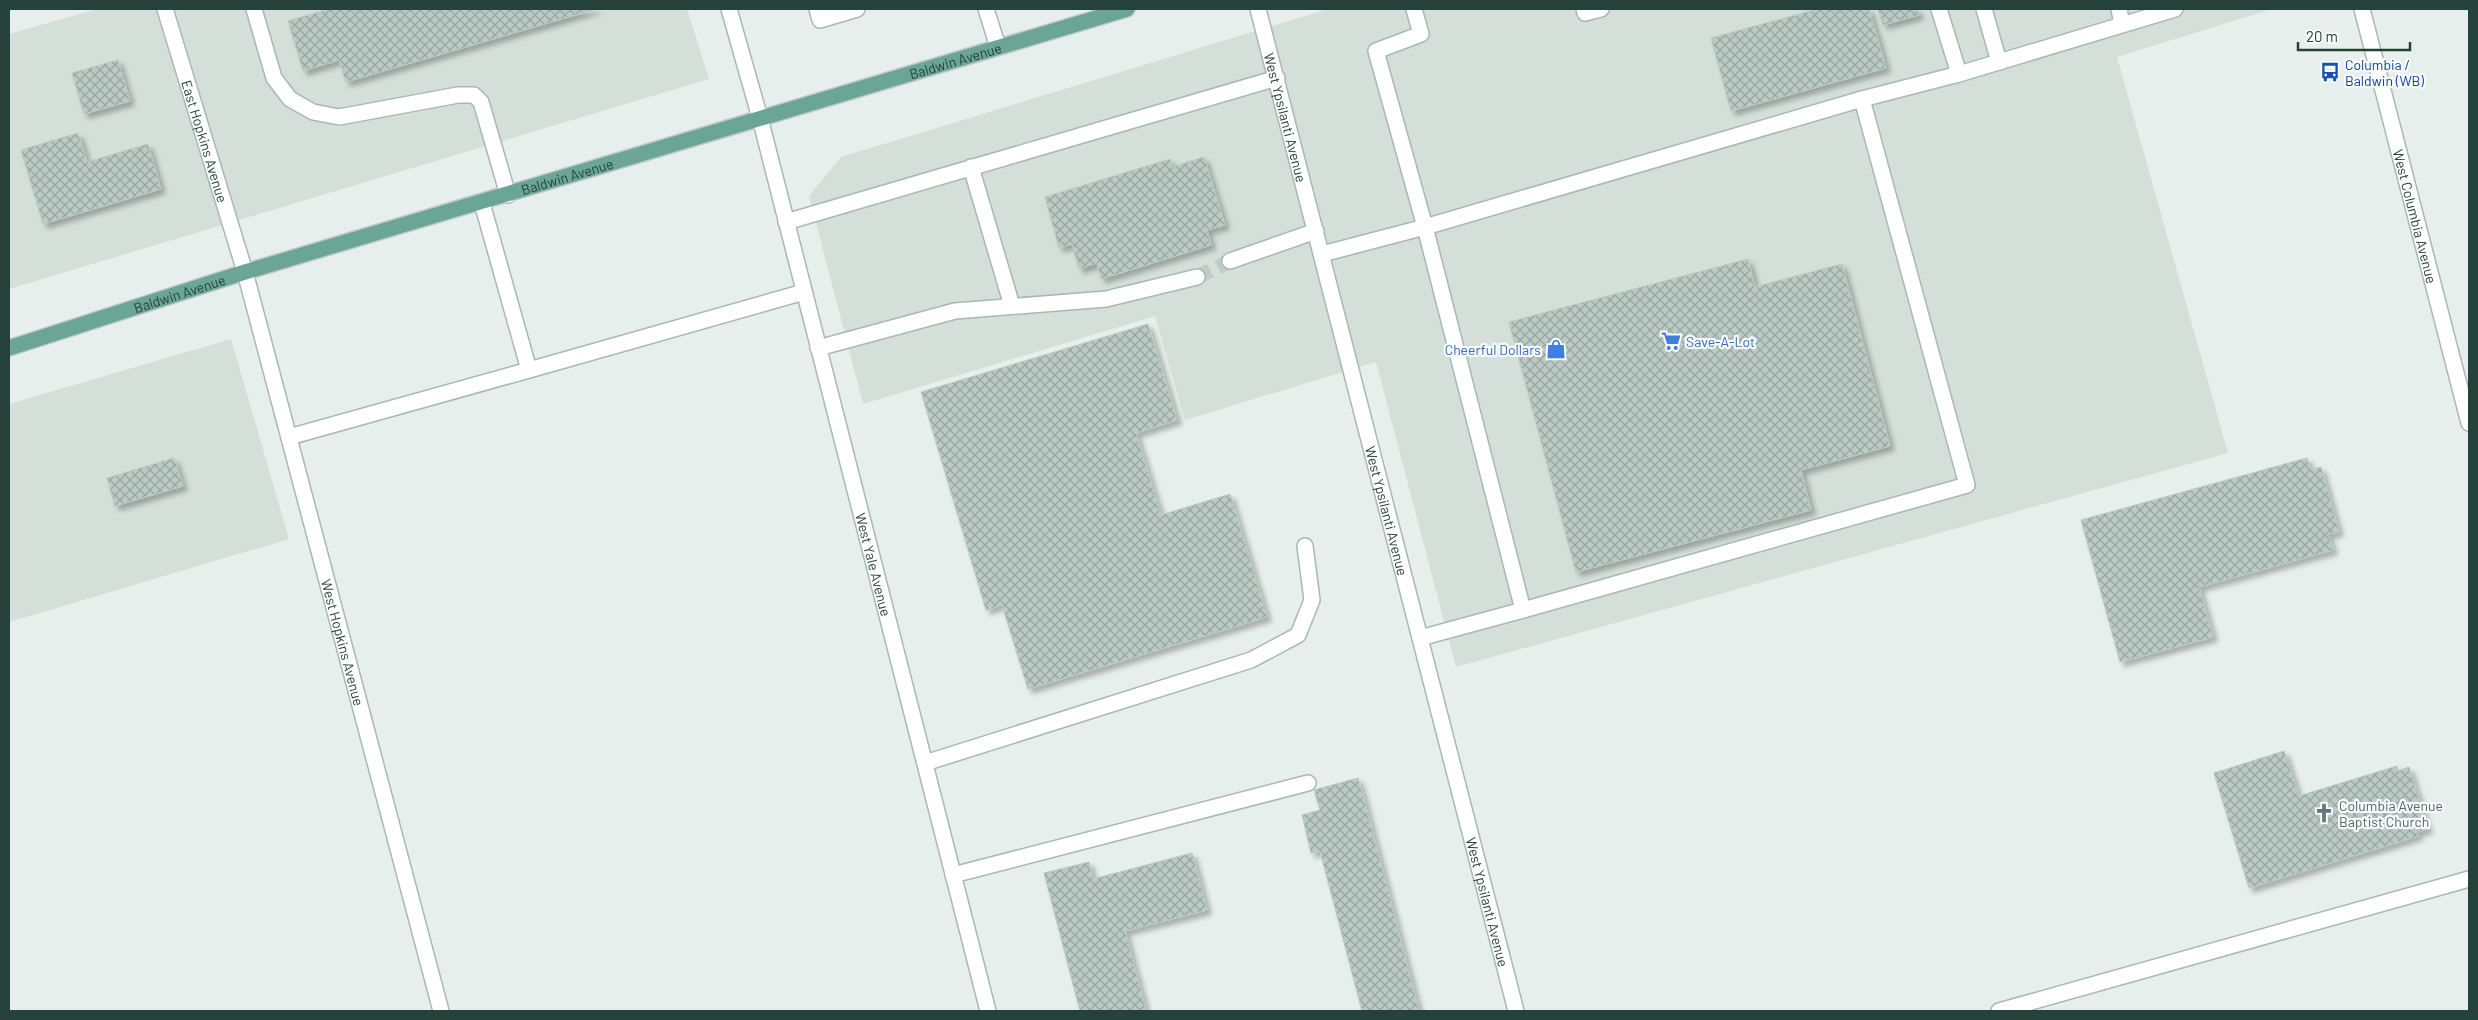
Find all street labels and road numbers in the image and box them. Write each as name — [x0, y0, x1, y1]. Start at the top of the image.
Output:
street label: Baldwin Avenue — [907, 38, 1003, 82]
street label: West Ypsilanti Avenue — [1261, 51, 1311, 184]
street label: East Hopkins Avenue — [179, 78, 232, 204]
street label: West Columbia Avenue — [2390, 147, 2441, 285]
street label: Baldwin Avenue — [519, 154, 615, 198]
street label: Baldwin Avenue — [131, 270, 227, 316]
street label: West Ypsilanti Avenue — [1362, 444, 1412, 577]
street label: West Yale Avenue — [853, 511, 895, 618]
street label: West Hopkins Avenue — [318, 577, 368, 707]
street label: West Ypsilanti Avenue — [1463, 835, 1513, 968]

